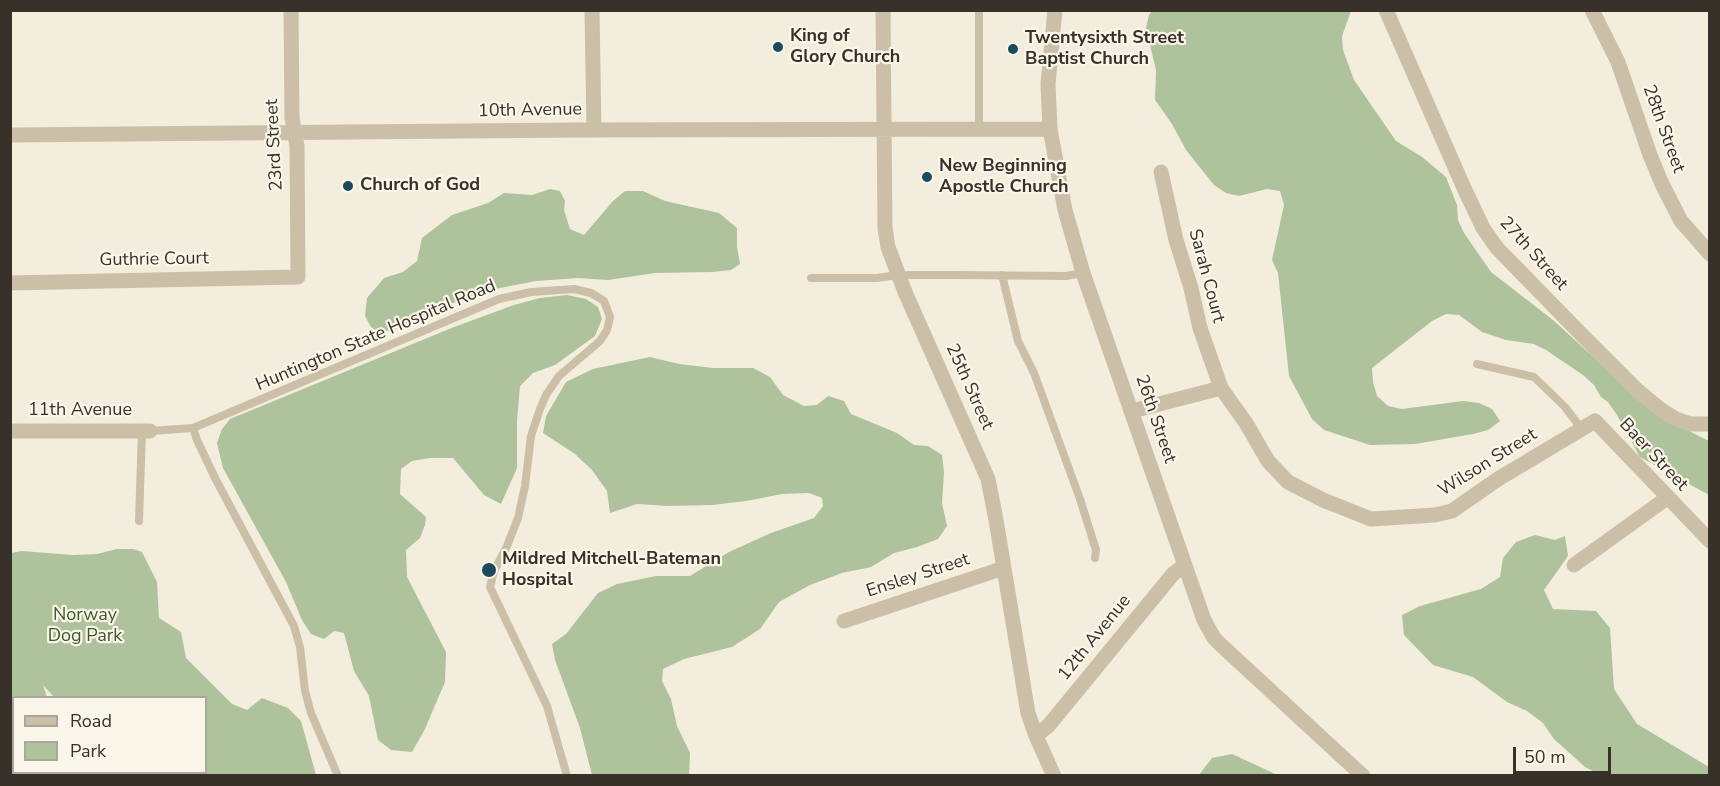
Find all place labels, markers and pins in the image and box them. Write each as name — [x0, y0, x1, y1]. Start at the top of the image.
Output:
place label: King of Glory Church — [790, 26, 900, 68]
place label: Twentysixth Street Baptist Church — [1025, 28, 1184, 70]
marker: King of Glory Church — [771, 40, 785, 54]
marker: Twentysixth Street Baptist Church — [1006, 42, 1020, 56]
place label: New Beginning Apostle Church — [939, 156, 1069, 198]
marker: New Beginning Apostle Church — [920, 170, 934, 184]
place label: Church of God — [360, 175, 480, 197]
marker: Church of God — [341, 179, 355, 193]
place label: Mildred Mitchell-Bateman Hospital — [502, 549, 721, 592]
marker: Mildred Mitchell-Bateman Hospital — [480, 561, 498, 579]

